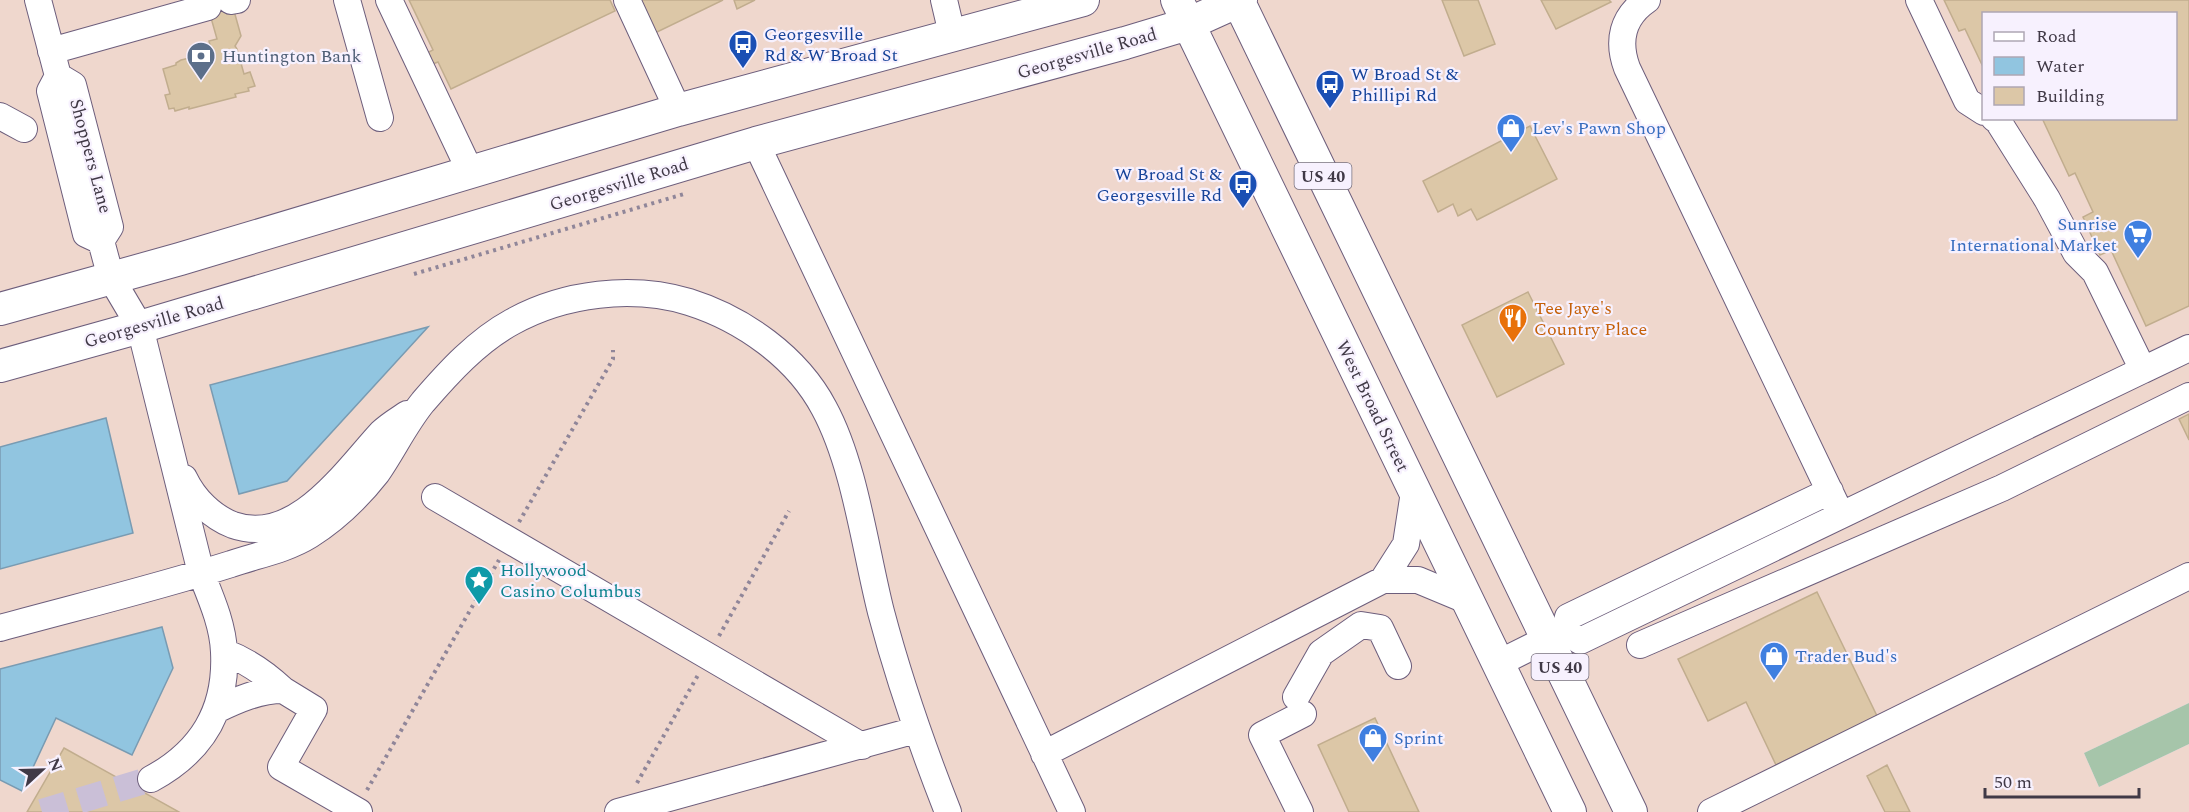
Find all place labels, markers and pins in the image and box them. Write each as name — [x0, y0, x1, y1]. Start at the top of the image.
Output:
place label: Georgesville Rd & W Broad St — [764, 21, 898, 69]
bus stop icon: Georgesville Rd & W Broad St — [727, 28, 759, 70]
bank icon: Huntington Bank — [185, 40, 217, 82]
place label: Huntington Bank — [222, 43, 362, 70]
place label: W Broad St & Phillipi Rd — [1351, 61, 1459, 109]
bus stop icon: W Broad St & Phillipi Rd — [1314, 68, 1346, 110]
shop icon: Lev's Pawn Shop — [1495, 112, 1527, 154]
place label: Lev's Pawn Shop — [1532, 115, 1666, 142]
place label: W Broad St & Georgesville Rd — [1096, 161, 1222, 209]
bus stop icon: W Broad St & Georgesville Rd — [1227, 168, 1259, 210]
place label: Sunrise International Market — [1949, 211, 2117, 259]
supermarket icon: Sunrise International Market — [2122, 218, 2154, 260]
place label: Tee Jaye's Country Place — [1534, 295, 1647, 343]
restaurant icon: Tee Jaye's Country Place — [1497, 302, 1529, 344]
place label: Hollywood Casino Columbus — [500, 557, 641, 605]
place icon: Hollywood Casino Columbus — [463, 564, 495, 606]
shop icon: Trader Bud's — [1758, 640, 1790, 682]
place label: Trader Bud's — [1795, 643, 1897, 670]
shop icon: Sprint — [1357, 722, 1389, 764]
place label: Sprint — [1394, 725, 1443, 752]

